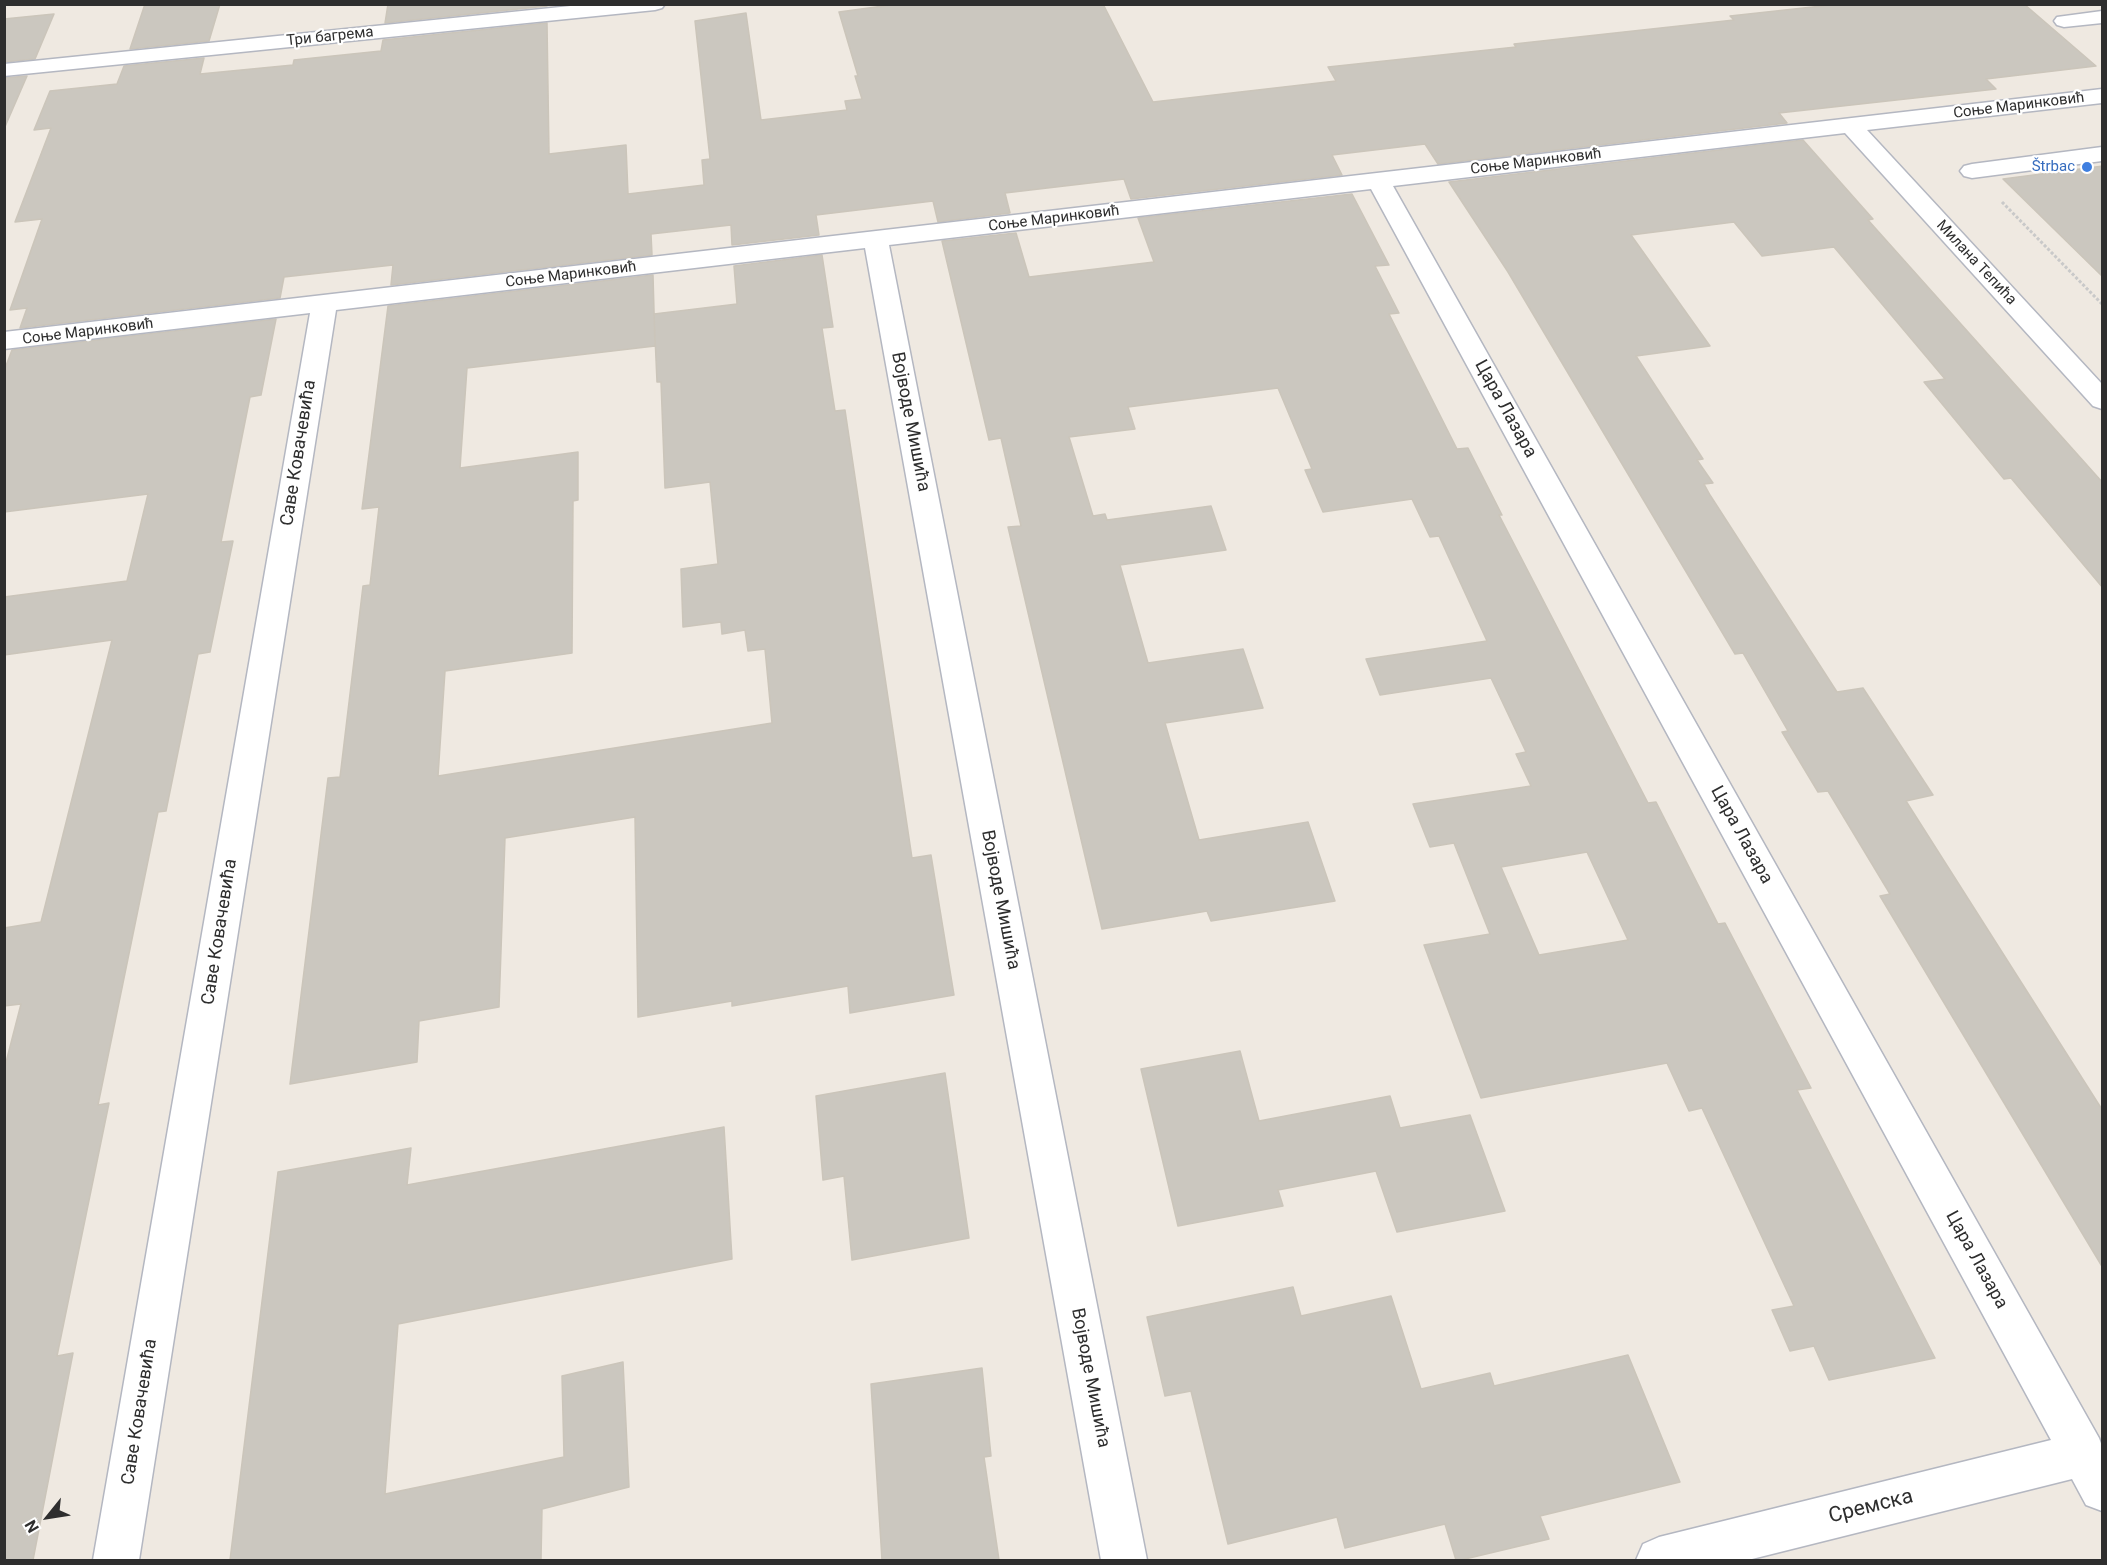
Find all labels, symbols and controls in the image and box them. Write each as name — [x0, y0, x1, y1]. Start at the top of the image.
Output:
street label: Три багрема — [286, 23, 374, 51]
street label: Соње Маринковић — [1952, 89, 2086, 123]
street label: Соње Маринковић — [1469, 145, 1603, 179]
place label: Štrbac — [2032, 158, 2075, 176]
marker: Štrbac — [2080, 160, 2094, 174]
street label: Соње Маринковић — [987, 202, 1121, 236]
street label: Милана Тепића — [1932, 217, 2020, 309]
street label: Соње Маринковић — [504, 258, 638, 292]
street label: Соње Маринковић — [21, 315, 155, 349]
street label: Војводе Мишића — [886, 350, 934, 494]
street label: Цара Лазара — [1469, 356, 1541, 462]
street label: Саве Ковачевића — [277, 378, 321, 528]
street label: Цара Лазара — [1705, 782, 1777, 888]
street label: Војводе Мишића — [976, 828, 1024, 972]
street label: Саве Ковачевића — [198, 857, 242, 1007]
street label: Цара Лазара — [1940, 1207, 2012, 1313]
street label: Војводе Мишића — [1066, 1306, 1114, 1450]
street label: Саве Ковачевића — [118, 1337, 162, 1487]
street label: Сремска — [1826, 1484, 1916, 1530]
north arrow — [18, 1487, 78, 1547]
text: N — [21, 1517, 43, 1536]

